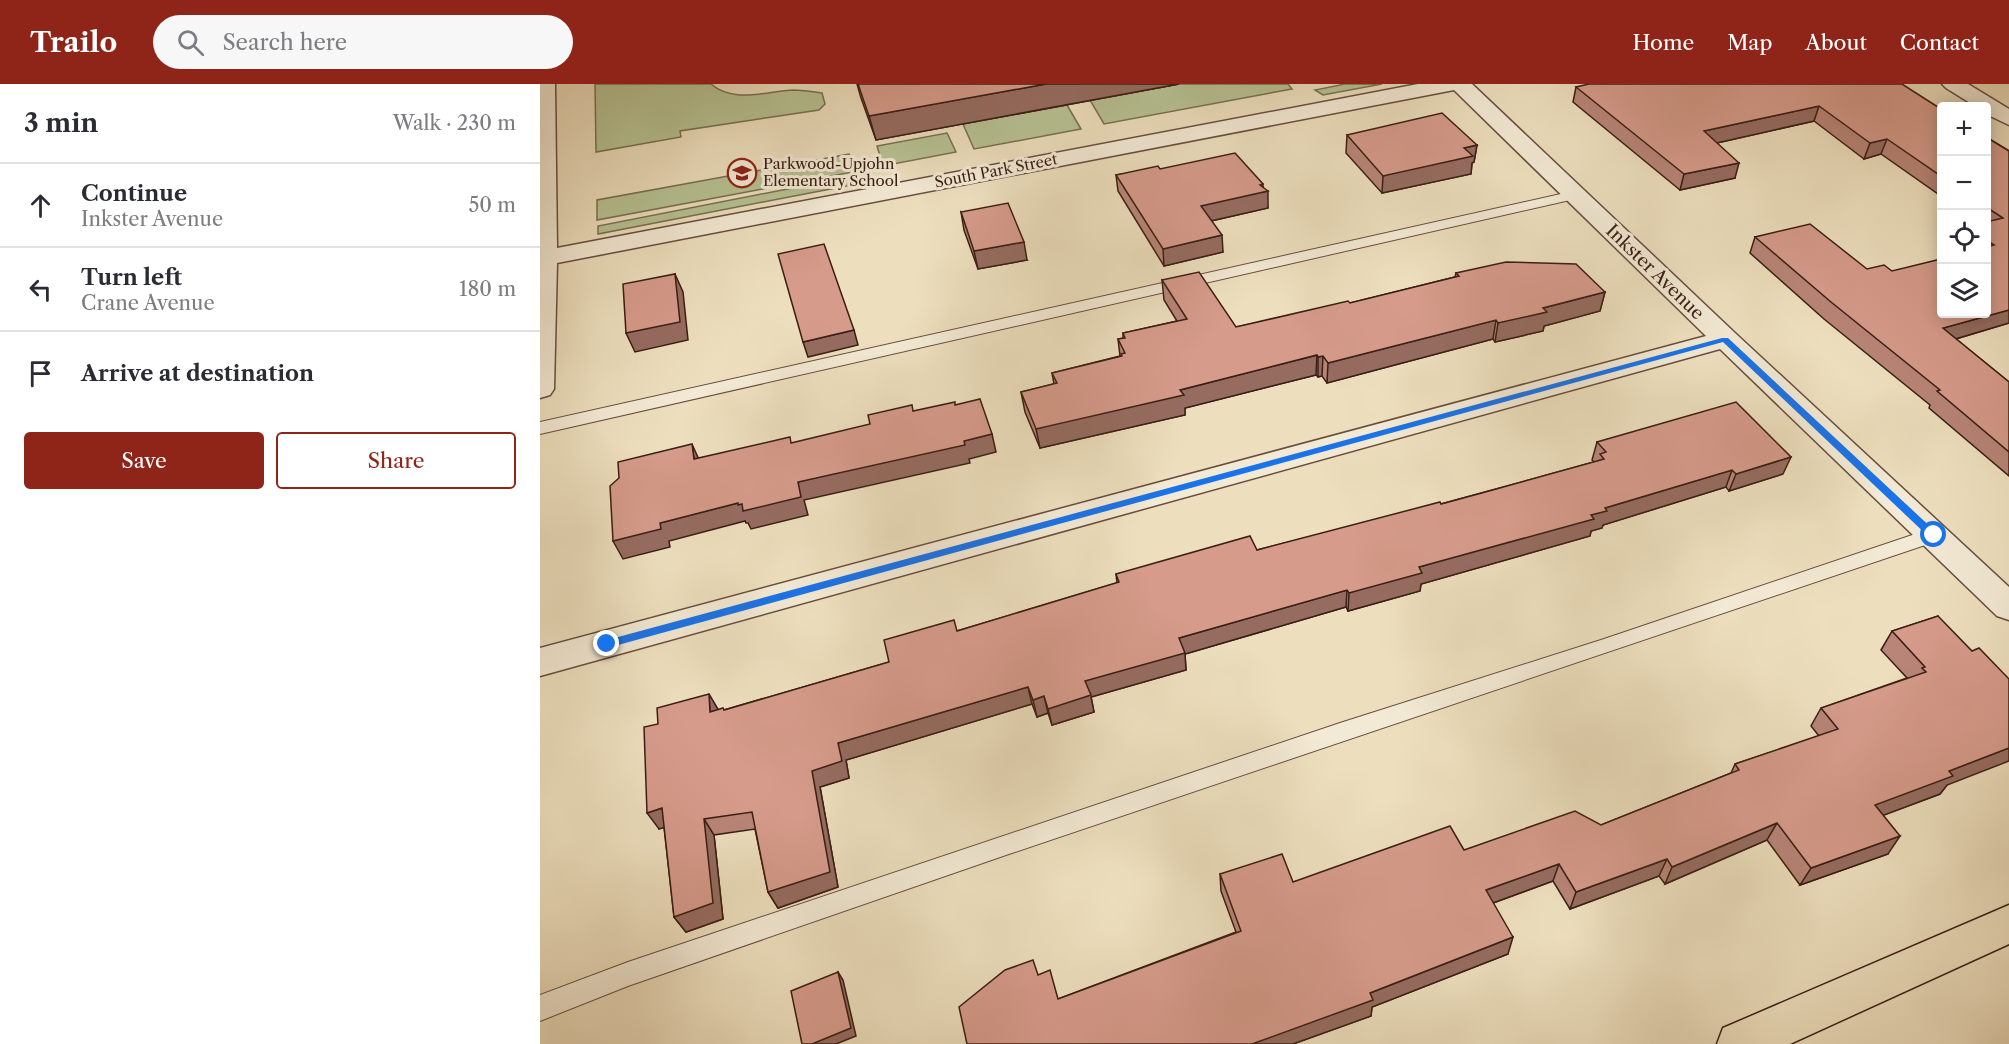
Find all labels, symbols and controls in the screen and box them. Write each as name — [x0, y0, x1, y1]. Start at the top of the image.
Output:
search box — [153, 15, 573, 69]
text: Trailo — [30, 25, 117, 59]
icon: search — [174, 26, 207, 59]
text: Search here — [222, 29, 347, 56]
text: Home — [1633, 30, 1694, 55]
text: Map — [1727, 30, 1772, 55]
text: About — [1805, 30, 1867, 55]
text: Contact — [1900, 30, 1979, 55]
map controls — [1937, 102, 1991, 318]
button: + — [1937, 102, 1991, 156]
text: 3 min — [24, 107, 98, 139]
text: Walk · 230 m — [393, 111, 516, 135]
street label: South Park Street — [933, 149, 1060, 192]
place label: Parkwood-Upjohn Elementary School — [763, 154, 899, 190]
button: − — [1937, 156, 1991, 210]
school or university icon: Parkwood-Upjohn Elementary School — [726, 157, 758, 189]
text: Continue — [81, 180, 187, 207]
icon: ahead — [24, 189, 57, 222]
text: 50 m — [469, 193, 516, 217]
text: Inkster Avenue — [81, 207, 223, 231]
button: locate — [1937, 210, 1991, 264]
street label: Inkster Avenue — [1601, 220, 1709, 324]
text: Turn left — [81, 264, 182, 291]
button: layers — [1937, 264, 1991, 318]
icon: left — [24, 273, 57, 306]
text: 180 m — [459, 277, 516, 301]
text: Crane Avenue — [81, 291, 215, 315]
icon: arrive — [24, 357, 57, 390]
text: Arrive at destination — [81, 360, 314, 387]
button: Save — [24, 432, 264, 489]
button: Share — [276, 432, 516, 489]
route start — [1920, 521, 1946, 547]
route end — [593, 630, 619, 656]

